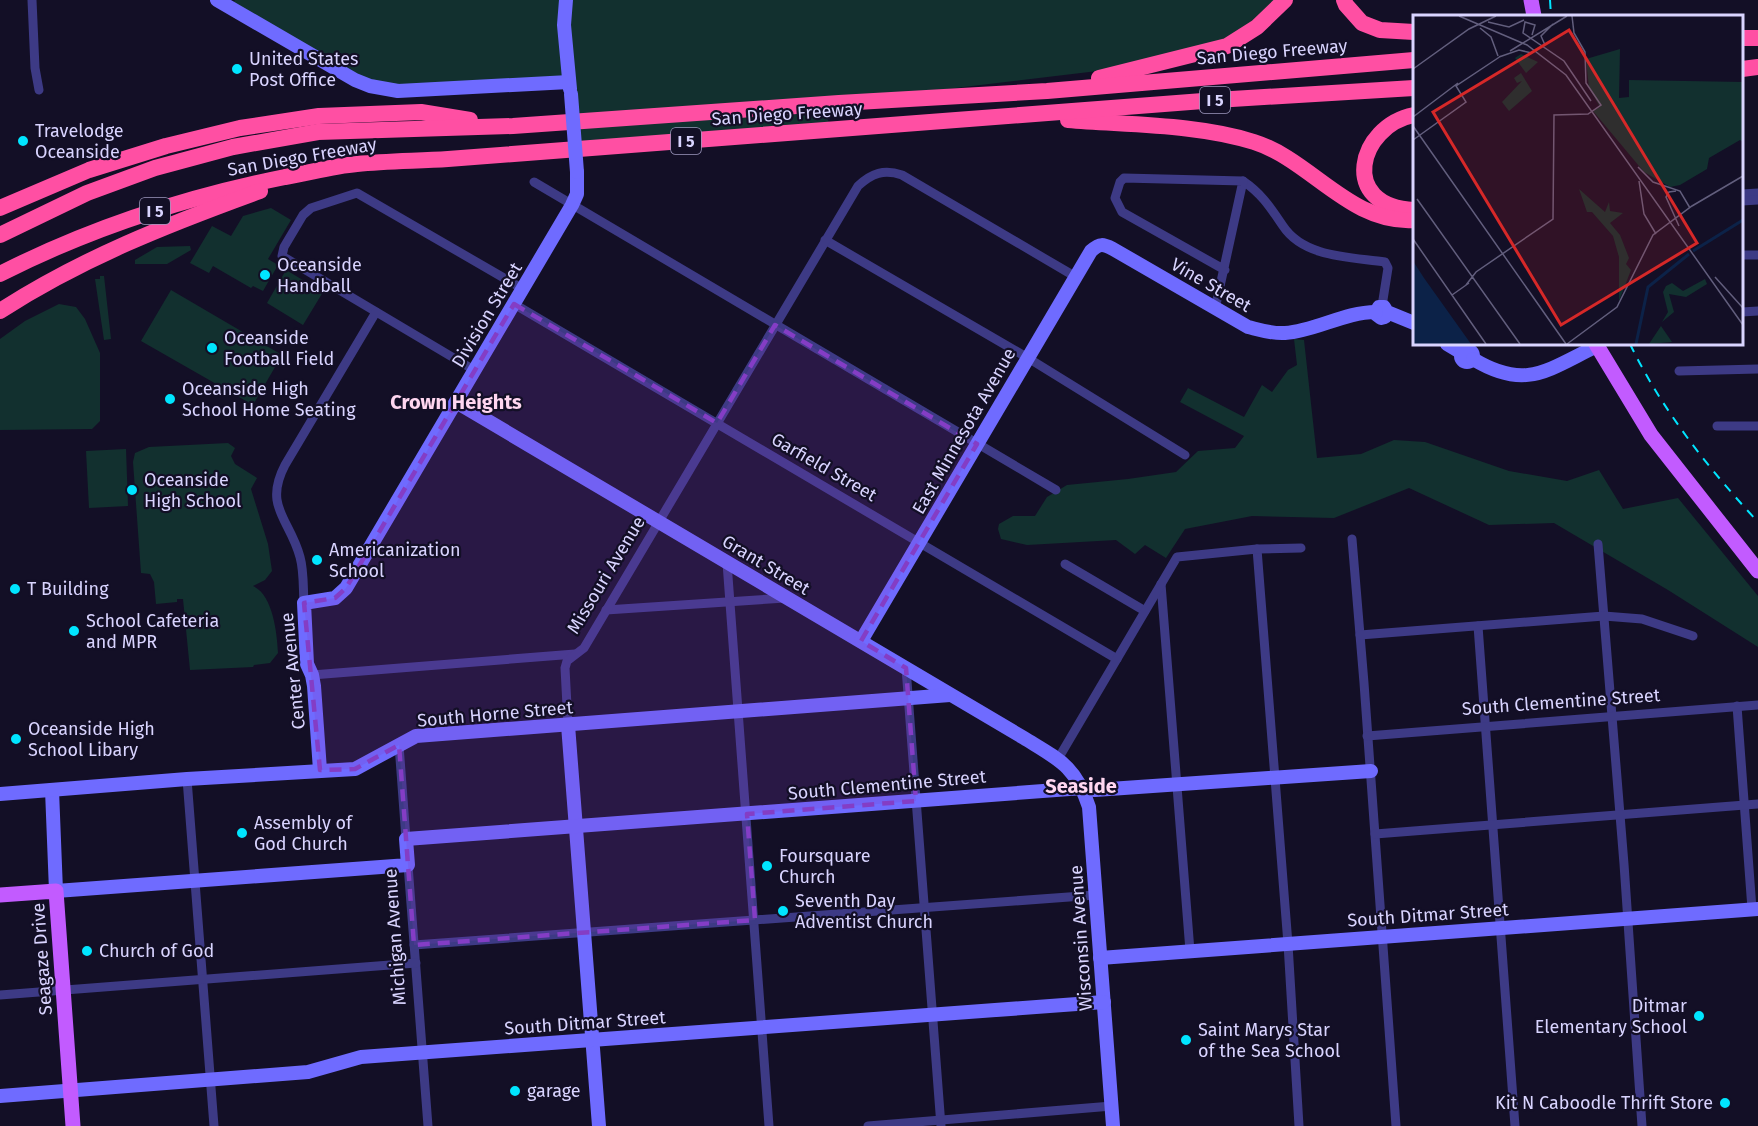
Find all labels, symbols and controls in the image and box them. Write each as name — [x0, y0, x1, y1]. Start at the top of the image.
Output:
inset map — [1413, 15, 1743, 345]
street label: San Diego Freeway — [1196, 34, 1348, 70]
place label: United States Post Office — [249, 48, 359, 91]
marker: United States Post Office — [230, 62, 244, 76]
road number: I 5 — [1200, 87, 1230, 113]
street label: San Diego Freeway — [711, 98, 863, 130]
place label: Travelodge Oceanside — [35, 120, 124, 163]
road number: I 5 — [671, 128, 701, 154]
street label: San Diego Freeway — [226, 133, 378, 181]
marker: Travelodge Oceanside — [16, 134, 30, 148]
road number: I 5 — [140, 198, 170, 224]
street label: Vine Street — [1167, 253, 1255, 317]
place label: Oceanside Handball — [277, 254, 362, 297]
street label: Division Street — [447, 258, 527, 372]
marker: Oceanside Handball — [258, 268, 272, 282]
place label: Oceanside Football Field — [224, 327, 334, 370]
marker: Oceanside Football Field — [205, 341, 219, 355]
street label: East Minnesota Avenue — [907, 344, 1021, 518]
place label: Oceanside High School Home Seating — [182, 378, 356, 421]
district label: Crown Heights — [390, 390, 522, 414]
marker: Oceanside High School Home Seating — [163, 392, 177, 406]
street label: Garfield Street — [767, 428, 881, 506]
place label: Oceanside High School — [144, 469, 241, 512]
marker: Oceanside High School — [125, 483, 139, 497]
street label: Missouri Avenue — [562, 512, 650, 638]
street label: Grant Street — [718, 530, 814, 600]
place label: Americanization School — [329, 539, 460, 582]
marker: Americanization School — [310, 553, 324, 567]
place label: T Building — [27, 578, 109, 600]
marker: T Building — [8, 582, 22, 596]
place label: School Cafeteria and MPR — [86, 610, 219, 653]
street label: Center Avenue — [276, 611, 310, 731]
marker: School Cafeteria and MPR — [67, 624, 81, 638]
street label: South Clementine Street — [1461, 684, 1661, 720]
street label: South Horne Street — [416, 696, 574, 732]
place label: Oceanside High School Libary — [28, 718, 155, 761]
marker: Oceanside High School Libary — [9, 732, 23, 746]
street label: South Clementine Street — [787, 765, 987, 805]
district label: Seaside — [1045, 774, 1117, 798]
place label: Assembly of God Church — [254, 812, 354, 855]
marker: Assembly of God Church — [235, 826, 249, 840]
place label: Foursquare Church — [779, 845, 871, 888]
marker: Foursquare Church — [760, 859, 774, 873]
street label: Wisconsin Avenue — [1065, 864, 1097, 1012]
street label: Michigan Avenue — [379, 868, 411, 1006]
place label: Seventh Day Adventist Church — [795, 890, 933, 933]
street label: South Ditmar Street — [1347, 898, 1510, 932]
street label: Seagaze Drive — [27, 902, 57, 1016]
marker: Seventh Day Adventist Church — [776, 904, 790, 918]
place label: Church of God — [99, 940, 214, 962]
marker: Church of God — [80, 944, 94, 958]
place label: Ditmar Elementary School — [1535, 995, 1687, 1038]
street label: South Ditmar Street — [504, 1006, 667, 1040]
marker: Ditmar Elementary School — [1692, 1009, 1706, 1023]
place label: Saint Marys Star of the Sea School — [1198, 1019, 1340, 1062]
marker: Saint Marys Star of the Sea School — [1179, 1033, 1193, 1047]
place label: garage — [527, 1080, 581, 1102]
marker: garage — [508, 1084, 522, 1098]
place label: Kit N Caboodle Thrift Store — [1495, 1092, 1713, 1114]
marker: Kit N Caboodle Thrift Store — [1718, 1096, 1732, 1110]

